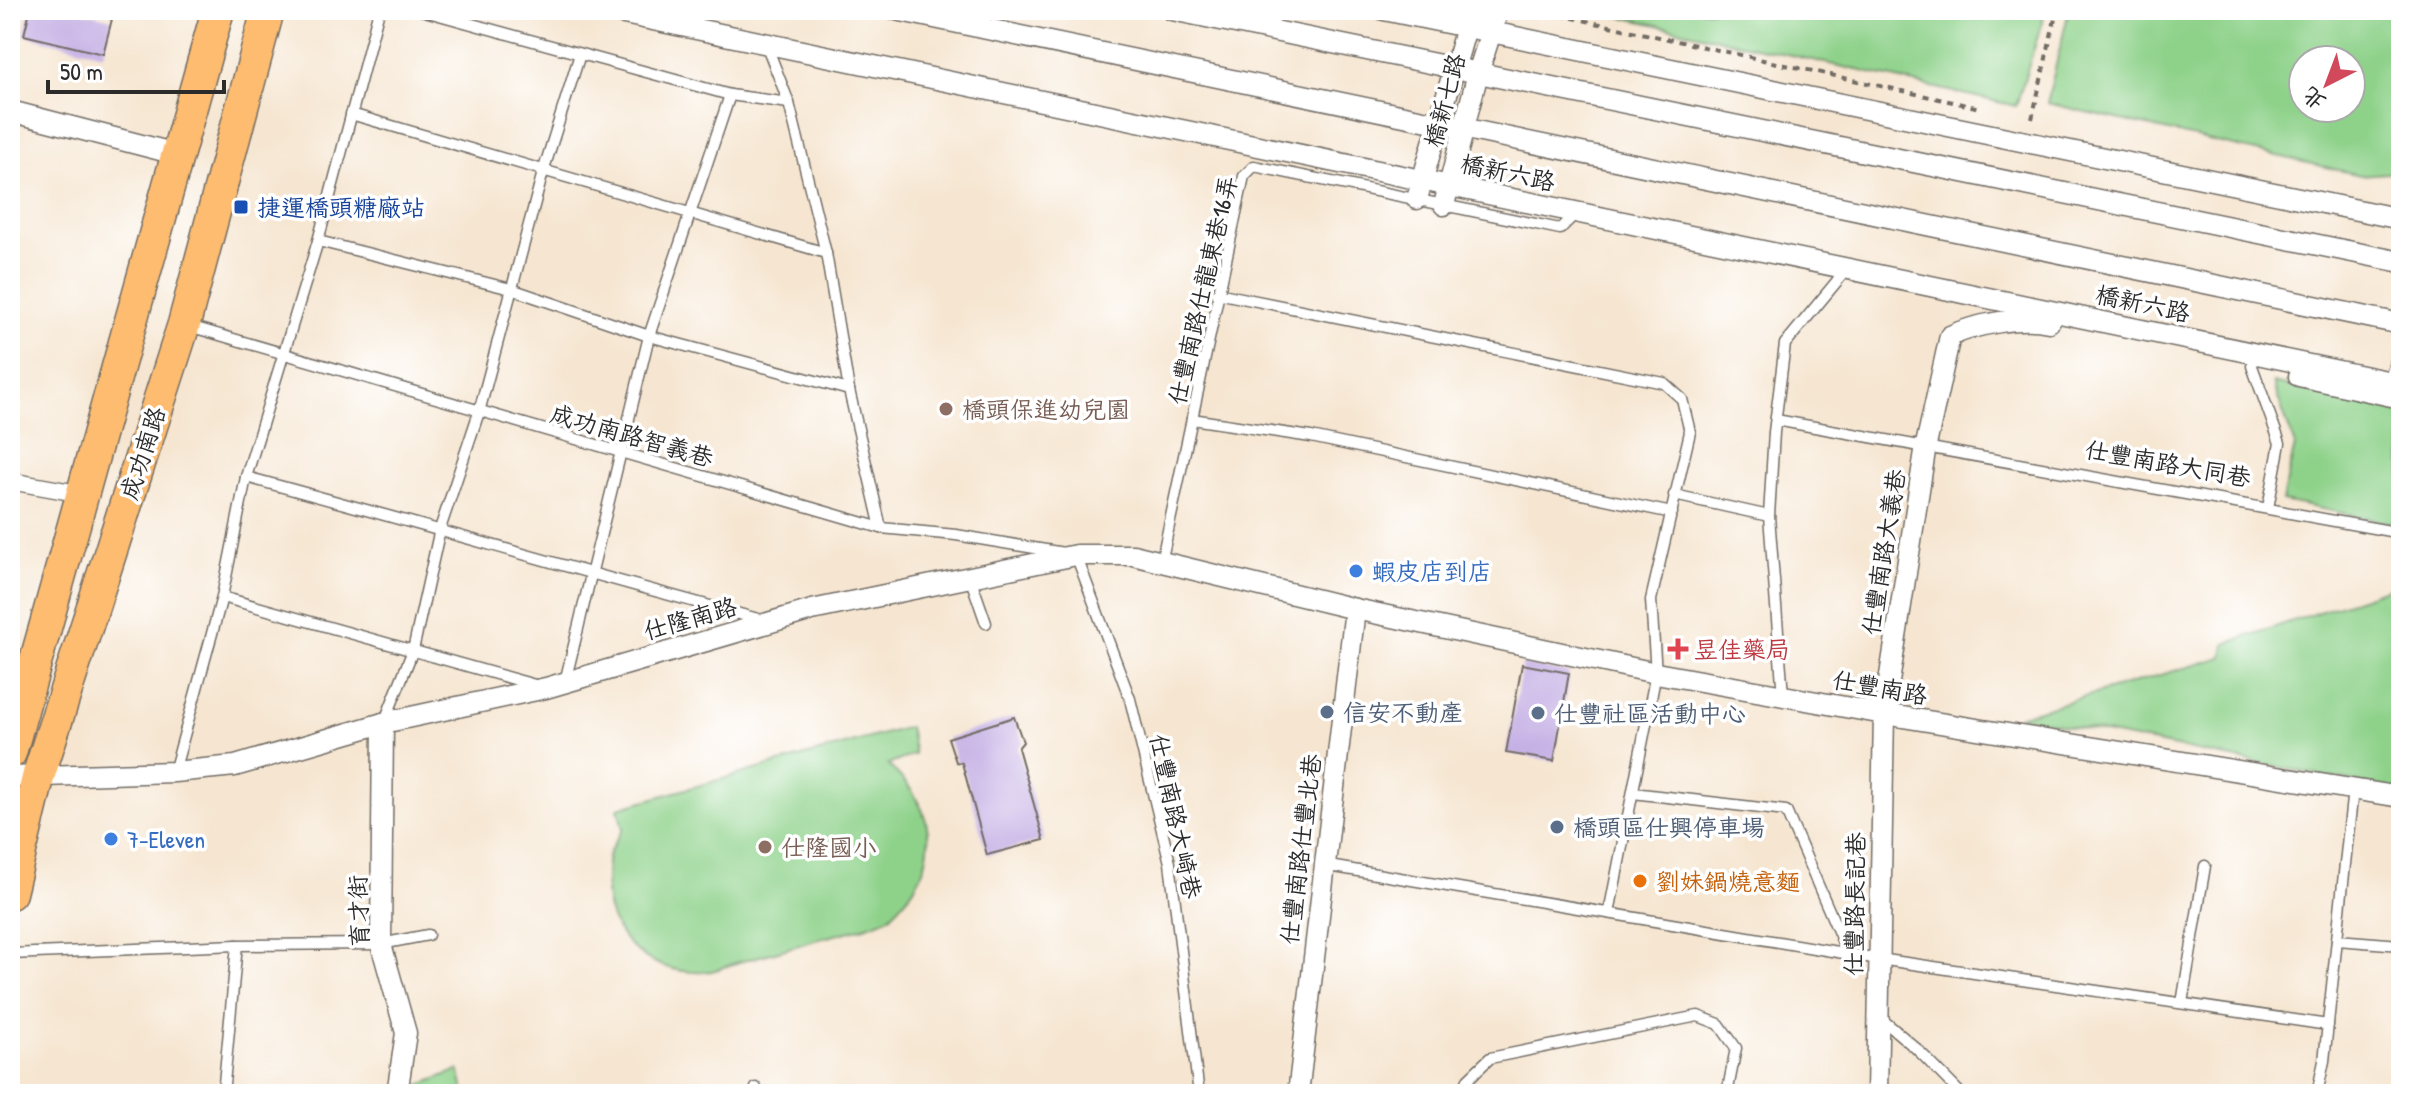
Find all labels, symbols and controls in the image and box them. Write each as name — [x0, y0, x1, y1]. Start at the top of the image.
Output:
scale bar — [48, 44, 224, 94]
north arrow — [2287, 44, 2367, 124]
street label: 橋新七路 — [1416, 49, 1472, 151]
text: 50 m — [60, 55, 103, 87]
text: 北 — [2295, 80, 2332, 117]
street label: 橋新六路 — [1458, 146, 1558, 198]
street label: 仕豐南路仕龍東巷16弄 — [1160, 172, 1244, 408]
place label: 捷運橋頭糖廠站 — [257, 191, 425, 223]
marker: 捷運橋頭糖廠站 — [232, 198, 250, 216]
street label: 橋新六路 — [2093, 277, 2193, 329]
place label: 橋頭保進幼兒園 — [962, 393, 1130, 425]
street label: 成功南路智義巷 — [547, 396, 717, 474]
marker: 橋頭保進幼兒園 — [937, 400, 955, 418]
street label: 成功南路 — [112, 402, 172, 504]
street label: 仕豐南路大同巷 — [2082, 433, 2254, 493]
street label: 仕豐南路大義巷 — [1854, 467, 1912, 637]
place label: 蝦皮店到店 — [1372, 555, 1492, 587]
marker: 蝦皮店到店 — [1347, 562, 1365, 580]
street label: 仕隆南路 — [639, 589, 741, 647]
place label: 昱佳藥局 — [1694, 633, 1790, 665]
marker: 昱佳藥局 — [1669, 640, 1687, 658]
street label: 仕豐南路 — [1830, 663, 1930, 711]
place label: 信安不動產 — [1343, 696, 1463, 728]
place label: 仕豐社區活動中心 — [1554, 697, 1746, 729]
marker: 信安不動產 — [1318, 703, 1336, 721]
marker: 仕豐社區活動中心 — [1529, 704, 1547, 722]
street label: 仕豐南路大崎巷 — [1143, 731, 1209, 901]
street label: 仕豐南路仕豐北巷 — [1272, 752, 1328, 946]
place label: 橋頭區仕興停車場 — [1573, 811, 1765, 843]
marker: 橋頭區仕興停車場 — [1548, 818, 1566, 836]
place label: 7-Eleven — [127, 823, 205, 855]
marker: 7-Eleven — [102, 830, 120, 848]
place label: 仕隆國小 — [781, 831, 877, 863]
street label: 仕豐路長記巷 — [1837, 832, 1871, 976]
marker: 仕隆國小 — [756, 838, 774, 856]
place label: 劉妹鍋燒意麵 — [1656, 865, 1800, 897]
marker: 劉妹鍋燒意麵 — [1631, 872, 1649, 890]
street label: 育才街 — [341, 874, 375, 948]

